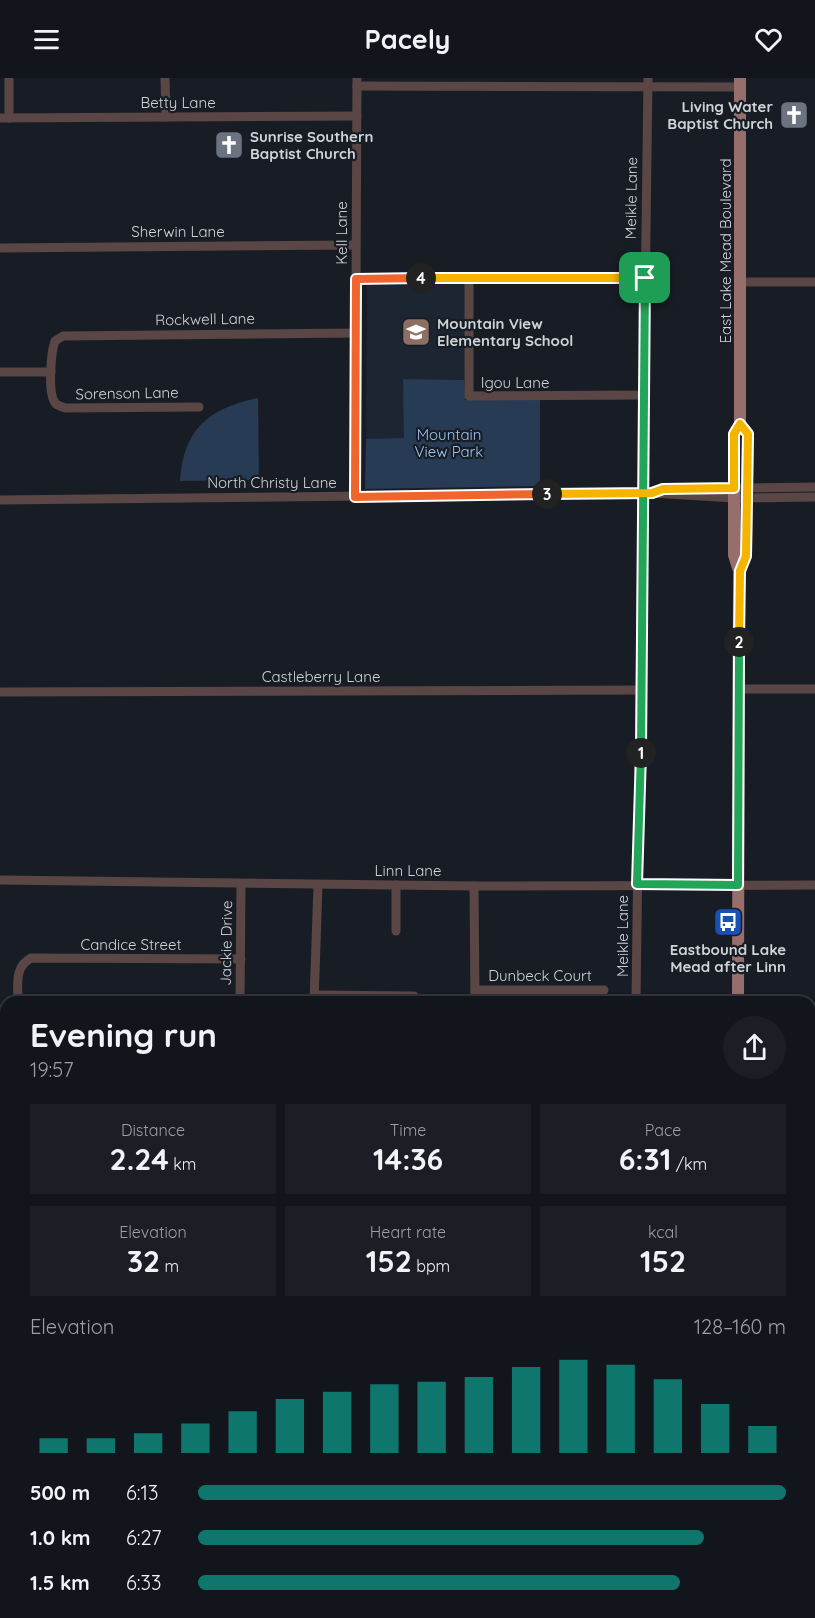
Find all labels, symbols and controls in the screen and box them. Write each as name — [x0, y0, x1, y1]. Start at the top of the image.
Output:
text: Pacely — [365, 22, 450, 56]
icon: menu — [30, 23, 63, 56]
icon: heart — [752, 23, 785, 56]
street label: Betty Lane — [140, 93, 216, 112]
place label: Living Water Baptist Church — [667, 97, 773, 133]
church icon: Living Water Baptist Church — [778, 99, 810, 131]
place label: Sunrise Southern Baptist Church — [250, 127, 373, 163]
church icon: Sunrise Southern Baptist Church — [213, 129, 245, 161]
street label: Meikle Lane — [621, 157, 641, 239]
street label: East Lake Mead Boulevard — [716, 159, 735, 343]
street label: Kell Lane — [332, 201, 351, 265]
street label: Sherwin Lane — [131, 222, 225, 241]
pin — [619, 252, 670, 303]
icon: arrive — [628, 261, 661, 294]
pin: 4 — [406, 263, 436, 293]
text: 4 — [416, 268, 426, 288]
street label: Rockwell Lane — [155, 309, 255, 329]
place label: Mountain View Elementary School — [437, 314, 573, 350]
school or university icon: Mountain View Elementary School — [400, 316, 432, 348]
street label: Igou Lane — [481, 373, 549, 392]
street label: Sorenson Lane — [75, 383, 179, 403]
park label: Mountain View Park — [415, 425, 483, 461]
street label: North Christy Lane — [207, 473, 337, 492]
pin: 3 — [532, 479, 562, 509]
text: 3 — [543, 484, 551, 504]
pin: 2 — [724, 627, 754, 657]
text: 2 — [734, 632, 744, 652]
street label: Castleberry Lane — [262, 667, 380, 686]
pin: 1 — [626, 738, 656, 768]
text: 1 — [638, 743, 644, 763]
street label: Linn Lane — [375, 861, 441, 880]
street label: Meikle Lane — [613, 895, 632, 977]
street label: Jackie Drive — [216, 900, 236, 986]
bus stop icon: Eastbound Lake Mead after Linn — [712, 906, 744, 938]
street label: Candice Street — [80, 935, 182, 954]
place label: Eastbound Lake Mead after Linn — [670, 940, 786, 976]
street label: Dunbeck Court — [488, 966, 592, 985]
text: Evening run — [30, 1014, 217, 1055]
button: share — [723, 1016, 786, 1079]
text: 19:57 — [30, 1057, 73, 1082]
text: Distance — [121, 1120, 185, 1140]
text: Time — [390, 1120, 426, 1140]
text: Pace — [645, 1120, 681, 1140]
text: 2.24 — [110, 1140, 169, 1178]
text: 14:36 — [373, 1140, 443, 1178]
text: 6:31 — [619, 1140, 671, 1178]
text: km — [169, 1154, 196, 1174]
text: /km — [671, 1154, 707, 1174]
text: Elevation — [119, 1222, 187, 1242]
text: Heart rate — [370, 1222, 446, 1242]
text: kcal — [648, 1222, 678, 1242]
text: 32 — [127, 1242, 160, 1280]
text: 152 — [366, 1242, 412, 1280]
text: 152 — [640, 1242, 686, 1280]
text: m — [160, 1256, 179, 1276]
text: bpm — [412, 1256, 450, 1276]
text: Elevation — [30, 1314, 114, 1339]
text: 128–160 m — [694, 1314, 786, 1339]
text: 500 m — [30, 1480, 90, 1505]
text: 6:13 — [126, 1480, 158, 1505]
text: 1.0 km — [30, 1525, 90, 1550]
text: 6:27 — [126, 1525, 161, 1550]
text: 1.5 km — [30, 1570, 90, 1595]
text: 6:33 — [126, 1570, 161, 1595]

